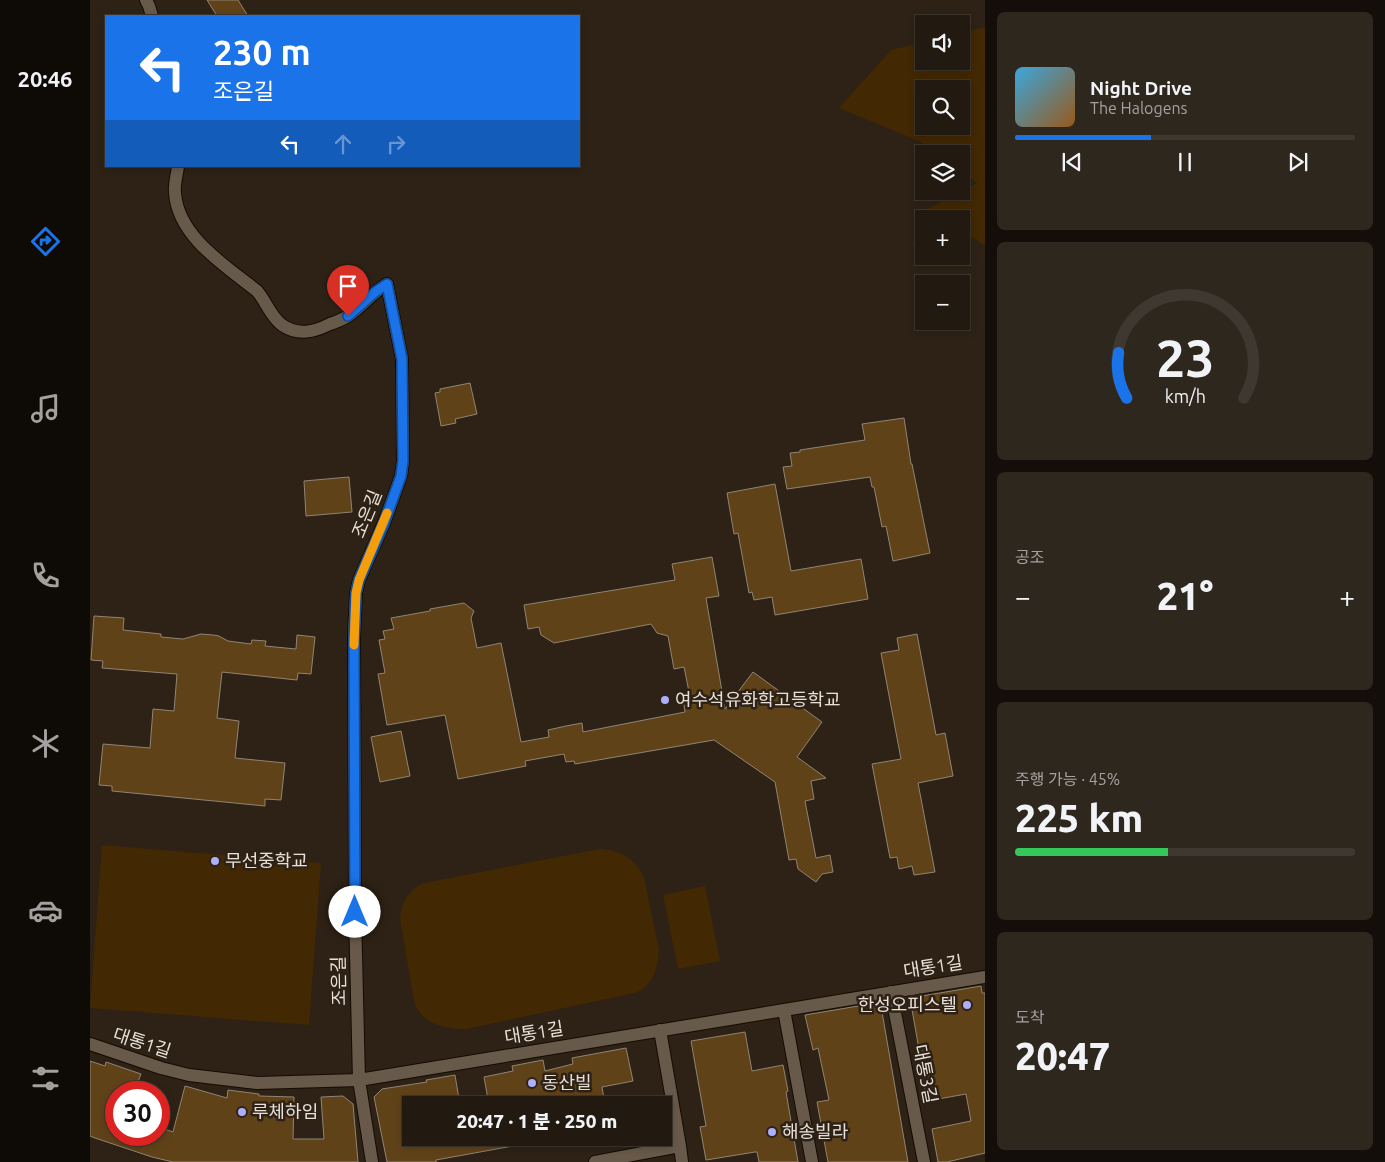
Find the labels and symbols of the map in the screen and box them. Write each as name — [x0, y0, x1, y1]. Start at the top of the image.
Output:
pin — [327, 265, 369, 316]
street label: 조은길 — [347, 487, 385, 540]
place label: 여수석유화학고등학교 — [675, 689, 841, 709]
marker: 여수석유화학고등학교 — [659, 694, 671, 706]
place label: 무선중학교 — [225, 850, 308, 870]
marker: 무선중학교 — [209, 855, 221, 867]
position arrow — [328, 885, 380, 937]
street label: 대통1길 — [902, 951, 964, 981]
street label: 조은길 — [328, 956, 348, 1006]
place label: 한성오피스텔 — [858, 994, 957, 1014]
marker: 한성오피스텔 — [961, 999, 973, 1011]
street label: 대통1길 — [503, 1017, 565, 1047]
street label: 대통1길 — [111, 1023, 174, 1061]
street label: 대통3길 — [910, 1043, 942, 1105]
place label: 동산빌 — [542, 1072, 592, 1092]
marker: 동산빌 — [526, 1077, 538, 1089]
speed limit sign: 30 — [105, 1081, 170, 1146]
place label: 루체하임 — [252, 1101, 318, 1121]
marker: 루체하임 — [236, 1106, 248, 1118]
place label: 해송빌라 — [782, 1121, 849, 1141]
marker: 해송빌라 — [766, 1126, 778, 1138]

